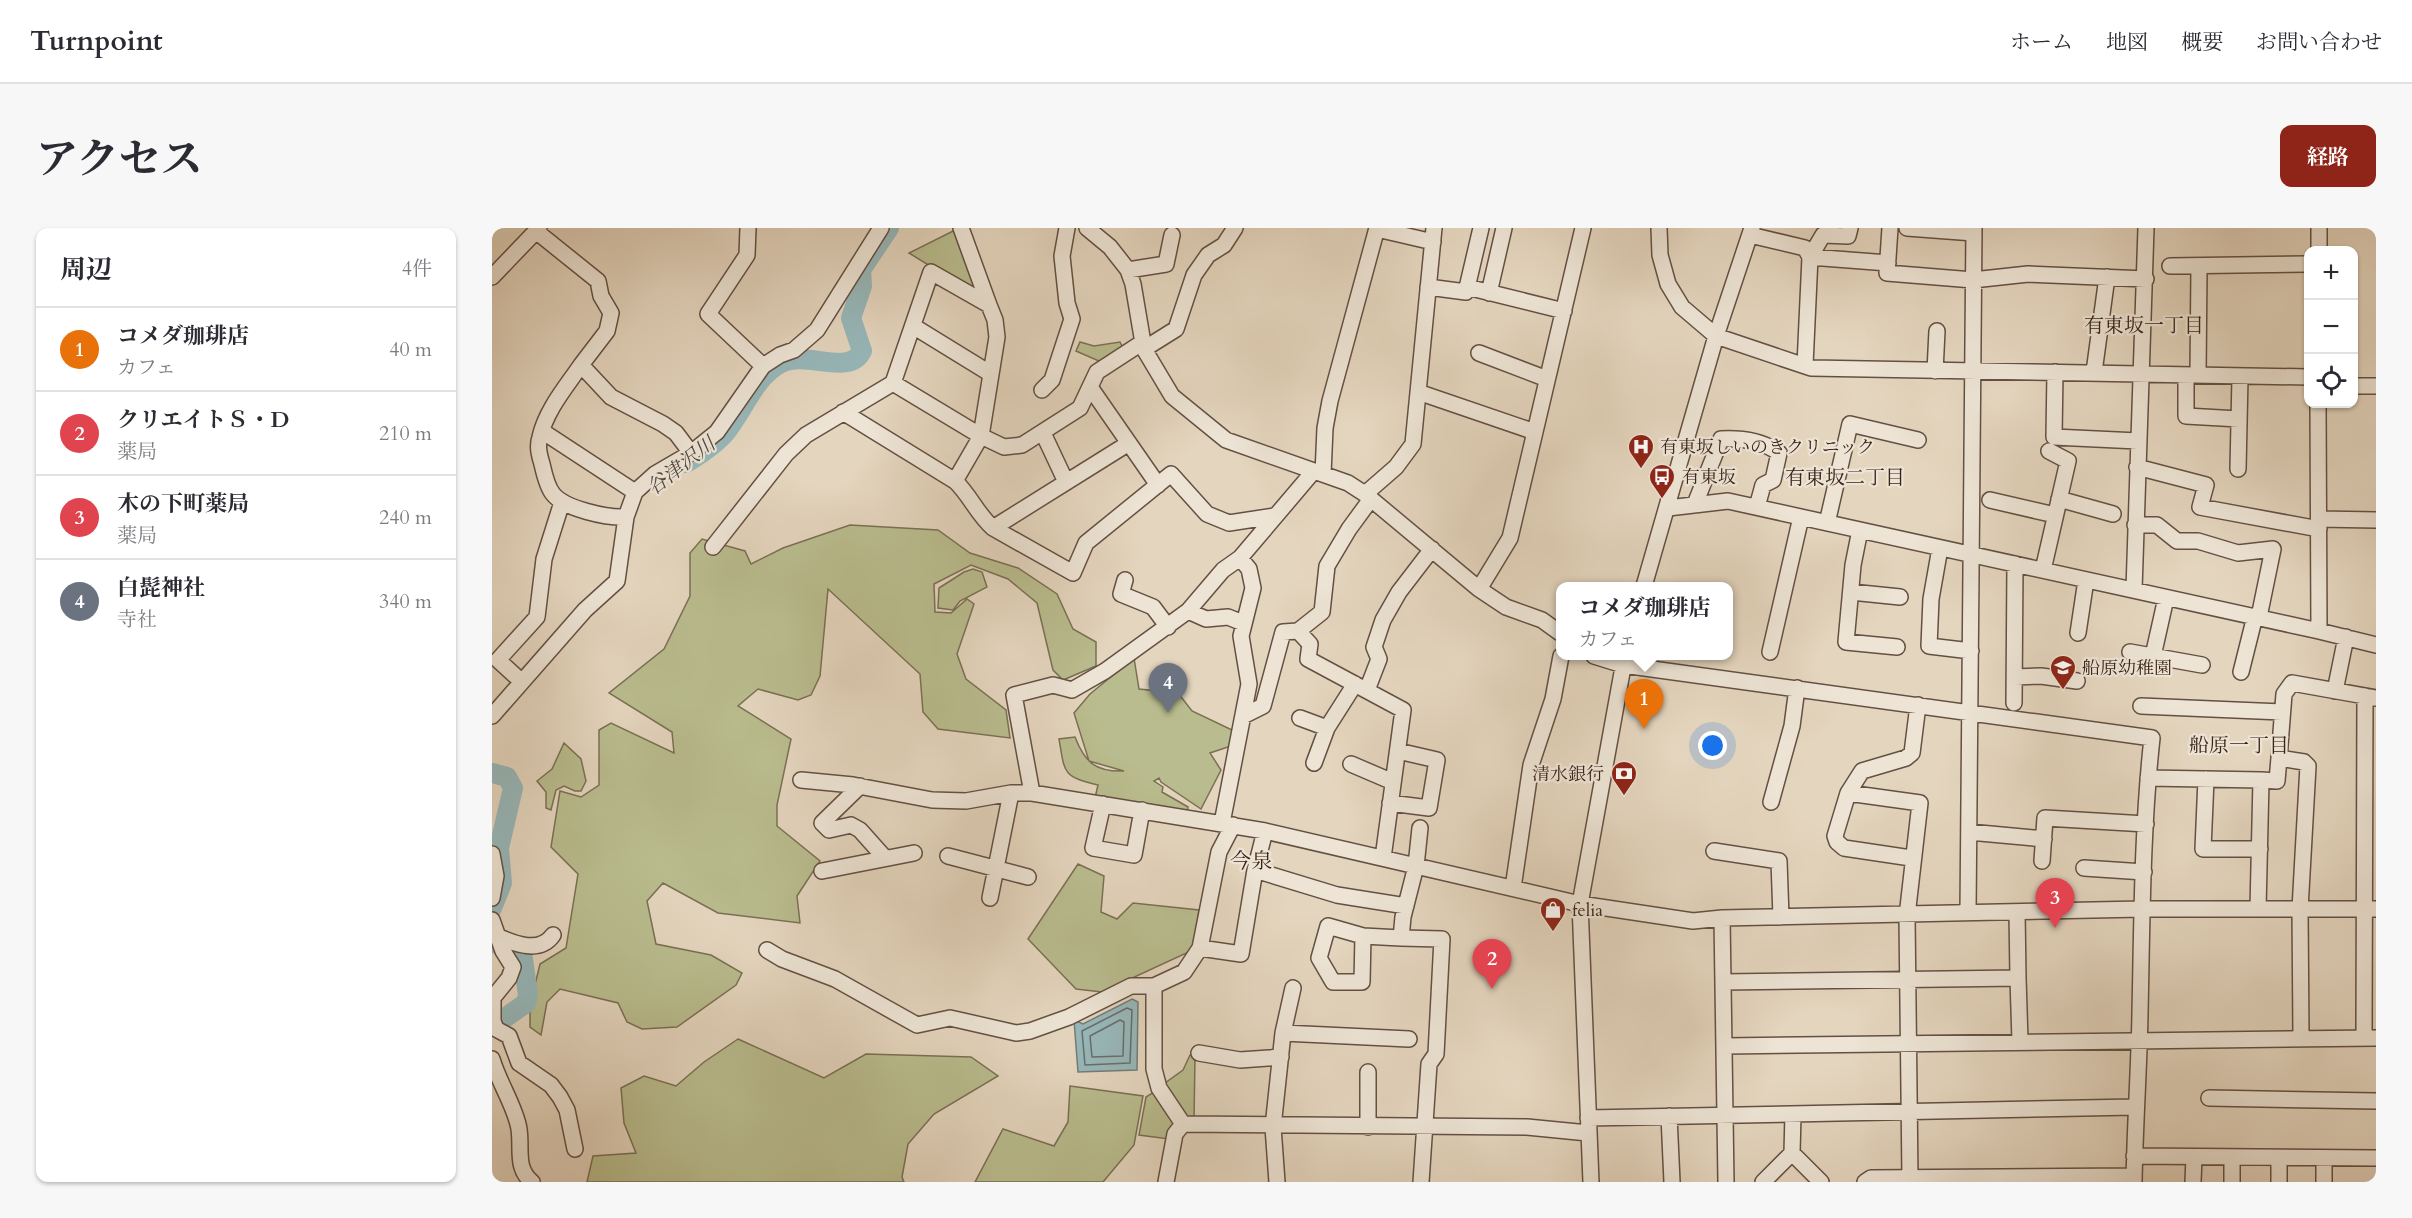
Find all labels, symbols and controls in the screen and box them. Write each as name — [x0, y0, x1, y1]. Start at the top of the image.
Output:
text: Turnpoint — [30, 22, 163, 60]
text: ホーム — [2010, 28, 2073, 57]
text: 地図 — [2106, 28, 2148, 57]
text: 概要 — [2181, 28, 2223, 57]
text: お問い合わせ — [2256, 28, 2382, 57]
button: 経路 — [2280, 125, 2376, 187]
text: アクセス — [36, 131, 203, 188]
map controls — [2304, 246, 2358, 408]
button: + — [2304, 246, 2358, 300]
text: 周辺 — [60, 252, 112, 287]
text: 4件 — [402, 255, 432, 282]
button: − — [2304, 300, 2358, 354]
district label: 有東坂一丁目 — [2084, 312, 2204, 339]
text: コメダ珈琲店 — [117, 321, 249, 351]
text: 1 — [74, 336, 85, 363]
text: 40 m — [389, 336, 432, 363]
text: カフェ — [117, 354, 176, 381]
button: locate — [2304, 354, 2358, 408]
text: クリエイトＳ・D — [117, 405, 289, 435]
text: 2 — [74, 420, 85, 447]
text: 210 m — [379, 420, 432, 447]
water label: 谷津沢川 — [641, 430, 722, 501]
hospital icon: 有東坂しいのきクリニック — [1626, 432, 1656, 470]
place label: 有東坂しいのきクリニック — [1660, 435, 1875, 460]
text: 薬局 — [117, 438, 157, 465]
bus stop icon: 有東坂 — [1647, 462, 1677, 500]
district label: 有東坂二丁目 — [1785, 464, 1905, 491]
place label: 有東坂 — [1682, 465, 1736, 490]
text: 木の下町薬局 — [117, 489, 249, 519]
text: 3 — [74, 504, 85, 531]
text: 240 m — [379, 504, 432, 531]
text: 薬局 — [117, 522, 157, 549]
text: 白髭神社 — [117, 573, 205, 603]
popup — [1556, 582, 1733, 660]
text: 4 — [74, 588, 85, 615]
text: 340 m — [379, 588, 432, 615]
text: コメダ珈琲店 — [1578, 593, 1711, 623]
text: 寺社 — [117, 606, 157, 633]
text: カフェ — [1578, 626, 1637, 653]
school or university icon: 船原幼稚園 — [2048, 653, 2078, 691]
place label: 船原幼稚園 — [2082, 656, 2172, 681]
pin: 4 — [1148, 664, 1188, 713]
pin: 1 — [1624, 680, 1664, 729]
your location — [1698, 731, 1727, 760]
district label: 船原一丁目 — [2189, 732, 2289, 759]
bank icon: 清水銀行 — [1609, 759, 1639, 797]
place label: 清水銀行 — [1532, 762, 1604, 787]
district label: 今泉 — [1230, 847, 1272, 876]
pin: 3 — [2036, 878, 2074, 928]
shop icon: felia — [1538, 895, 1568, 933]
place label: felia — [1572, 898, 1603, 923]
pin: 2 — [1472, 940, 1512, 989]

